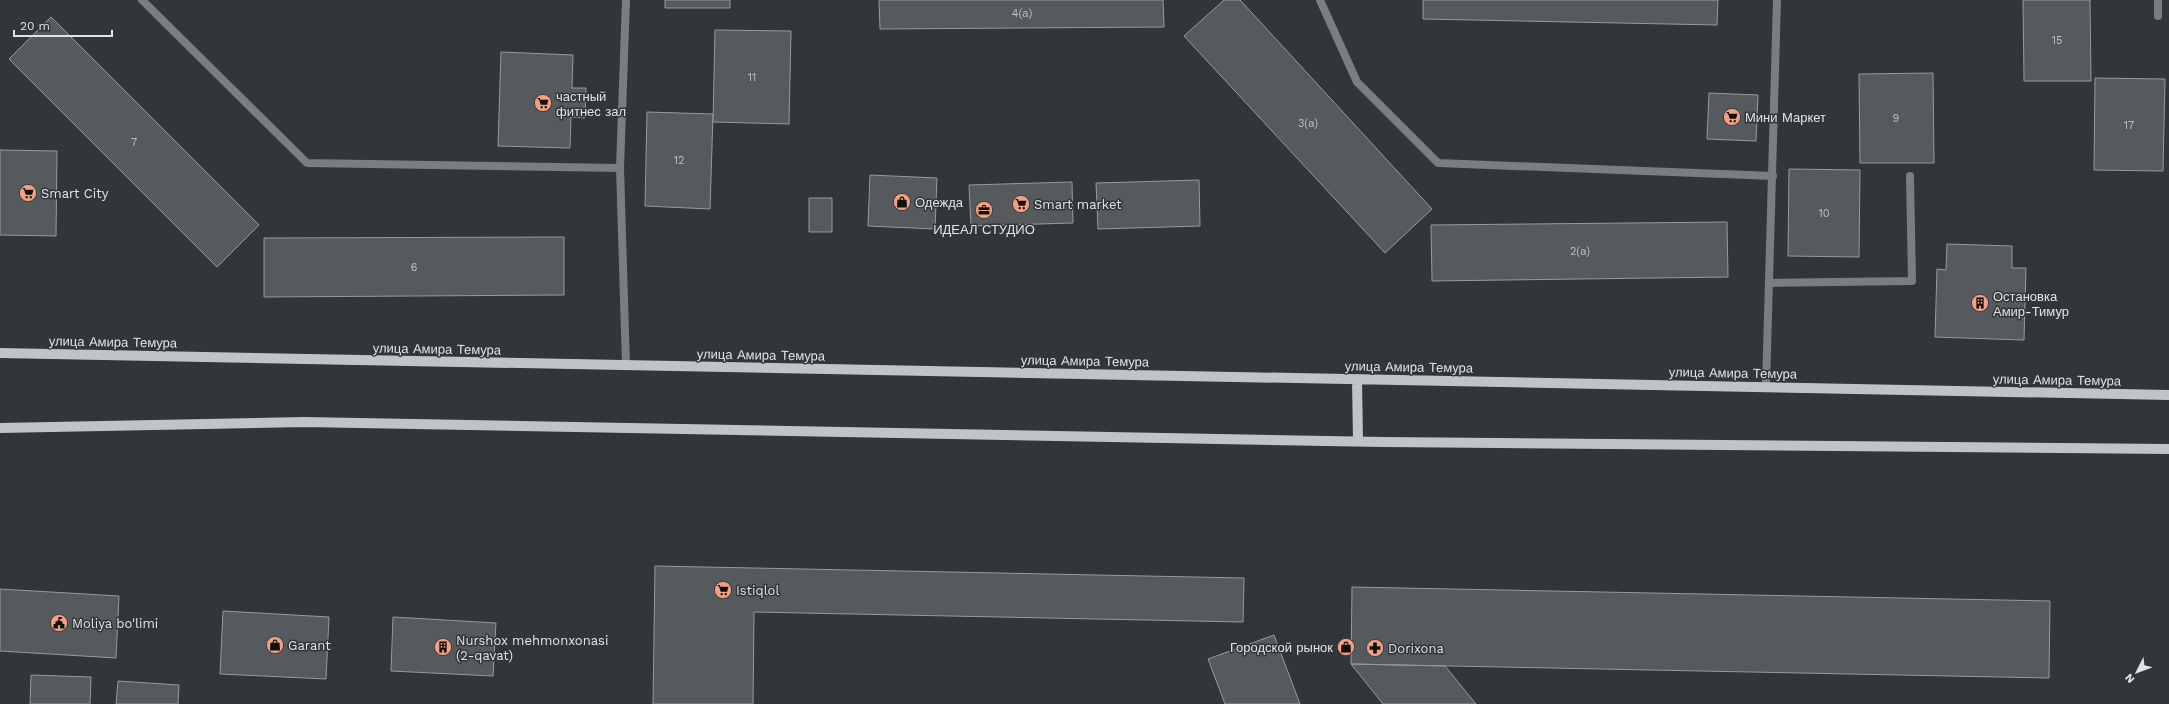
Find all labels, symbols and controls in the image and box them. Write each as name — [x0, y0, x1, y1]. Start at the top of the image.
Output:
house number: 4(а) — [1012, 7, 1032, 20]
scale bar — [14, 12, 112, 38]
text: 20 m — [20, 19, 50, 33]
house number: 15 — [2052, 34, 2062, 47]
house number: 11 — [748, 71, 756, 84]
place label: частный фитнес зал — [556, 89, 626, 119]
supermarket icon: частный фитнес зал — [533, 93, 553, 113]
supermarket icon: Мини Маркет — [1722, 107, 1742, 127]
place label: Мини Маркет — [1745, 110, 1826, 125]
house number: 9 — [1893, 112, 1900, 125]
house number: 3(а) — [1298, 117, 1318, 130]
house number: 17 — [2124, 119, 2134, 132]
house number: 7 — [131, 136, 137, 149]
house number: 12 — [674, 154, 684, 167]
supermarket icon: Smart City — [18, 183, 38, 203]
place label: Smart City — [41, 186, 109, 201]
shop icon: Одежда — [892, 192, 912, 212]
supermarket icon: Smart market — [1011, 194, 1031, 214]
place label: Одежда — [915, 195, 964, 210]
place label: Smart market — [1034, 197, 1122, 212]
office icon: ИДЕАЛ СТУДИО — [974, 200, 994, 220]
house number: 10 — [1818, 207, 1830, 220]
place label: ИДЕАЛ СТУДИО — [933, 222, 1035, 237]
house number: 2(а) — [1570, 245, 1590, 258]
house number: 6 — [411, 261, 418, 274]
place label: Остановка Амир-Тимур — [1993, 289, 2069, 319]
building icon: Остановка Амир-Тимур — [1970, 293, 1990, 313]
street label: улица Амира Темура — [49, 333, 178, 351]
street label: улица Амира Темура — [373, 340, 502, 358]
street label: улица Амира Темура — [697, 346, 826, 364]
street label: улица Амира Темура — [1021, 352, 1150, 370]
street label: улица Амира Темура — [1345, 358, 1474, 376]
street label: улица Амира Темура — [1669, 364, 1798, 382]
street label: улица Амира Темура — [1993, 371, 2122, 389]
supermarket icon: Istiqlol — [713, 580, 733, 600]
place label: Istiqlol — [736, 583, 779, 598]
public building icon: Moliya bo'limi — [49, 613, 69, 633]
place label: Moliya bo'limi — [72, 616, 158, 631]
place label: Nurshox mehmonxonasi (2-qavat) — [456, 633, 608, 663]
shop icon: Garant — [265, 635, 285, 655]
building icon: Nurshox mehmonxonasi (2-qavat) — [433, 637, 453, 657]
shop icon: Городской рынок — [1336, 637, 1356, 657]
place label: Garant — [288, 638, 331, 653]
pharmacy icon: Dorixona — [1365, 638, 1385, 658]
place label: Городской рынок — [1230, 640, 1333, 655]
place label: Dorixona — [1388, 641, 1444, 656]
north arrow — [2117, 652, 2157, 692]
text: N — [2122, 671, 2137, 686]

